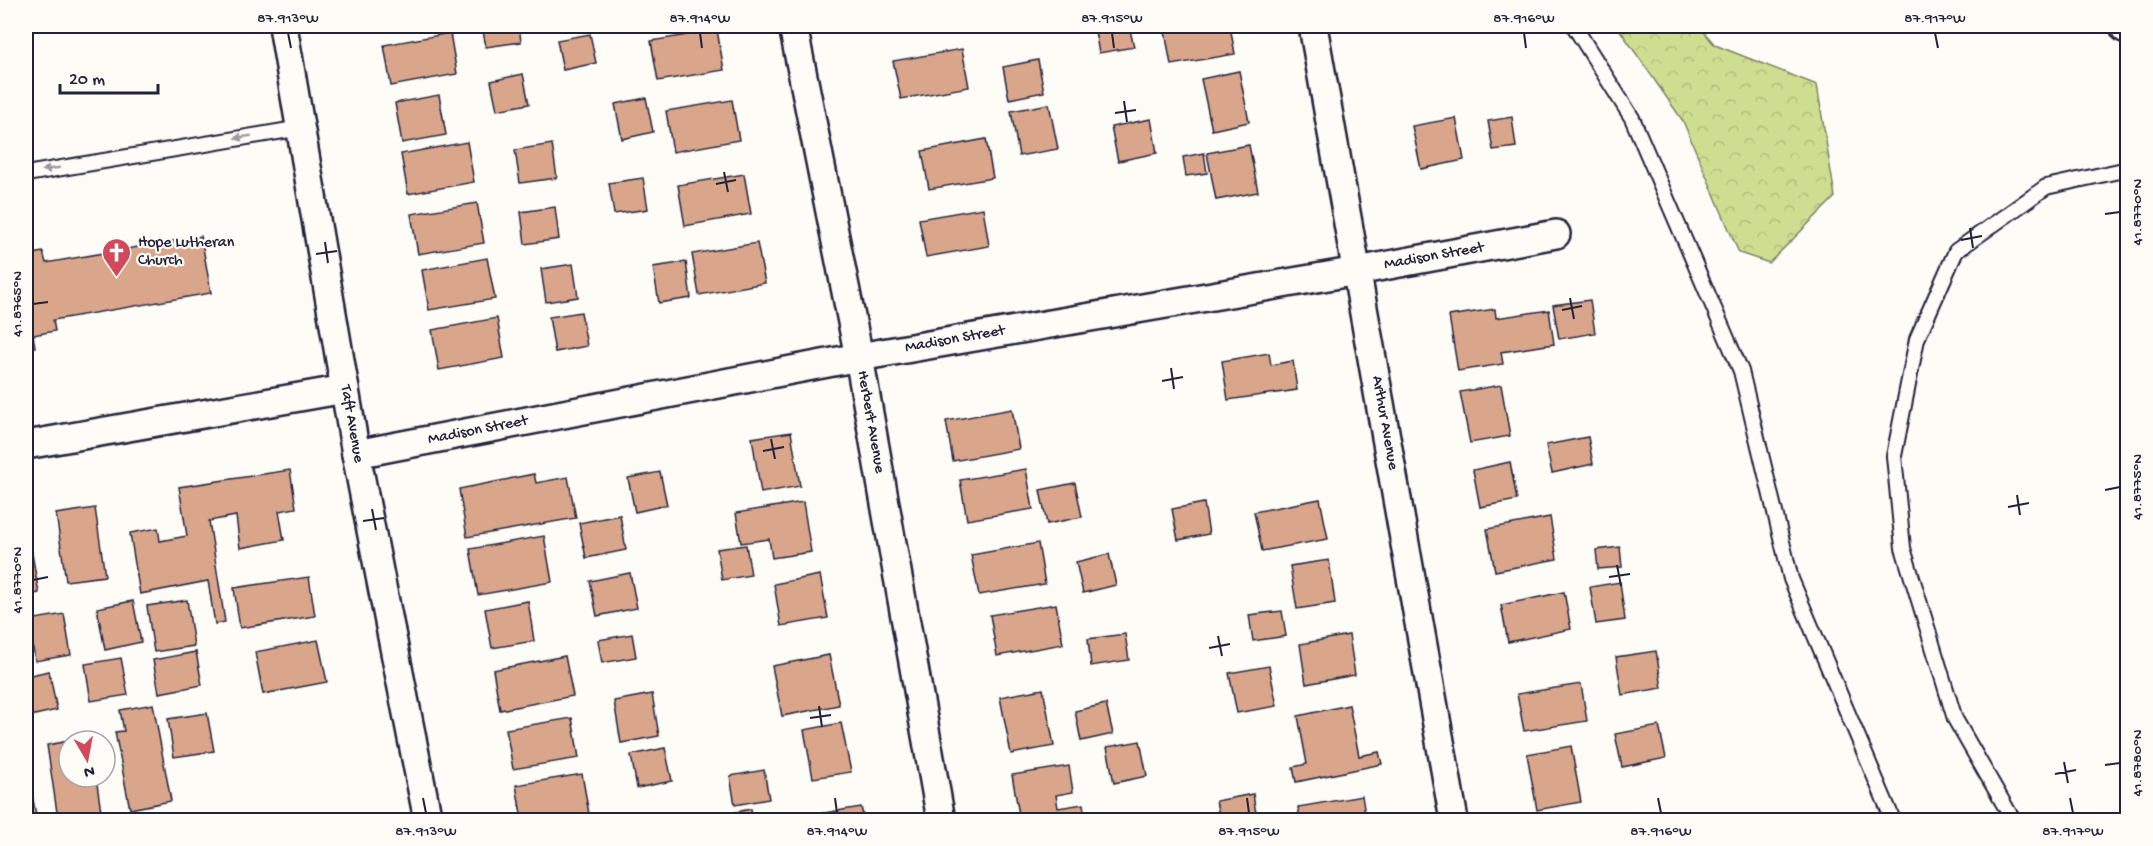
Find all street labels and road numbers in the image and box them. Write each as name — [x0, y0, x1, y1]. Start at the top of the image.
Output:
street label: Madison Street — [1383, 239, 1487, 275]
street label: Madison Street — [904, 322, 1008, 358]
street label: Herbert Avenue — [852, 369, 889, 476]
street label: Arthur Avenue — [1366, 374, 1402, 472]
street label: Taft Avenue — [335, 383, 367, 465]
street label: Madison Street — [427, 412, 531, 450]

